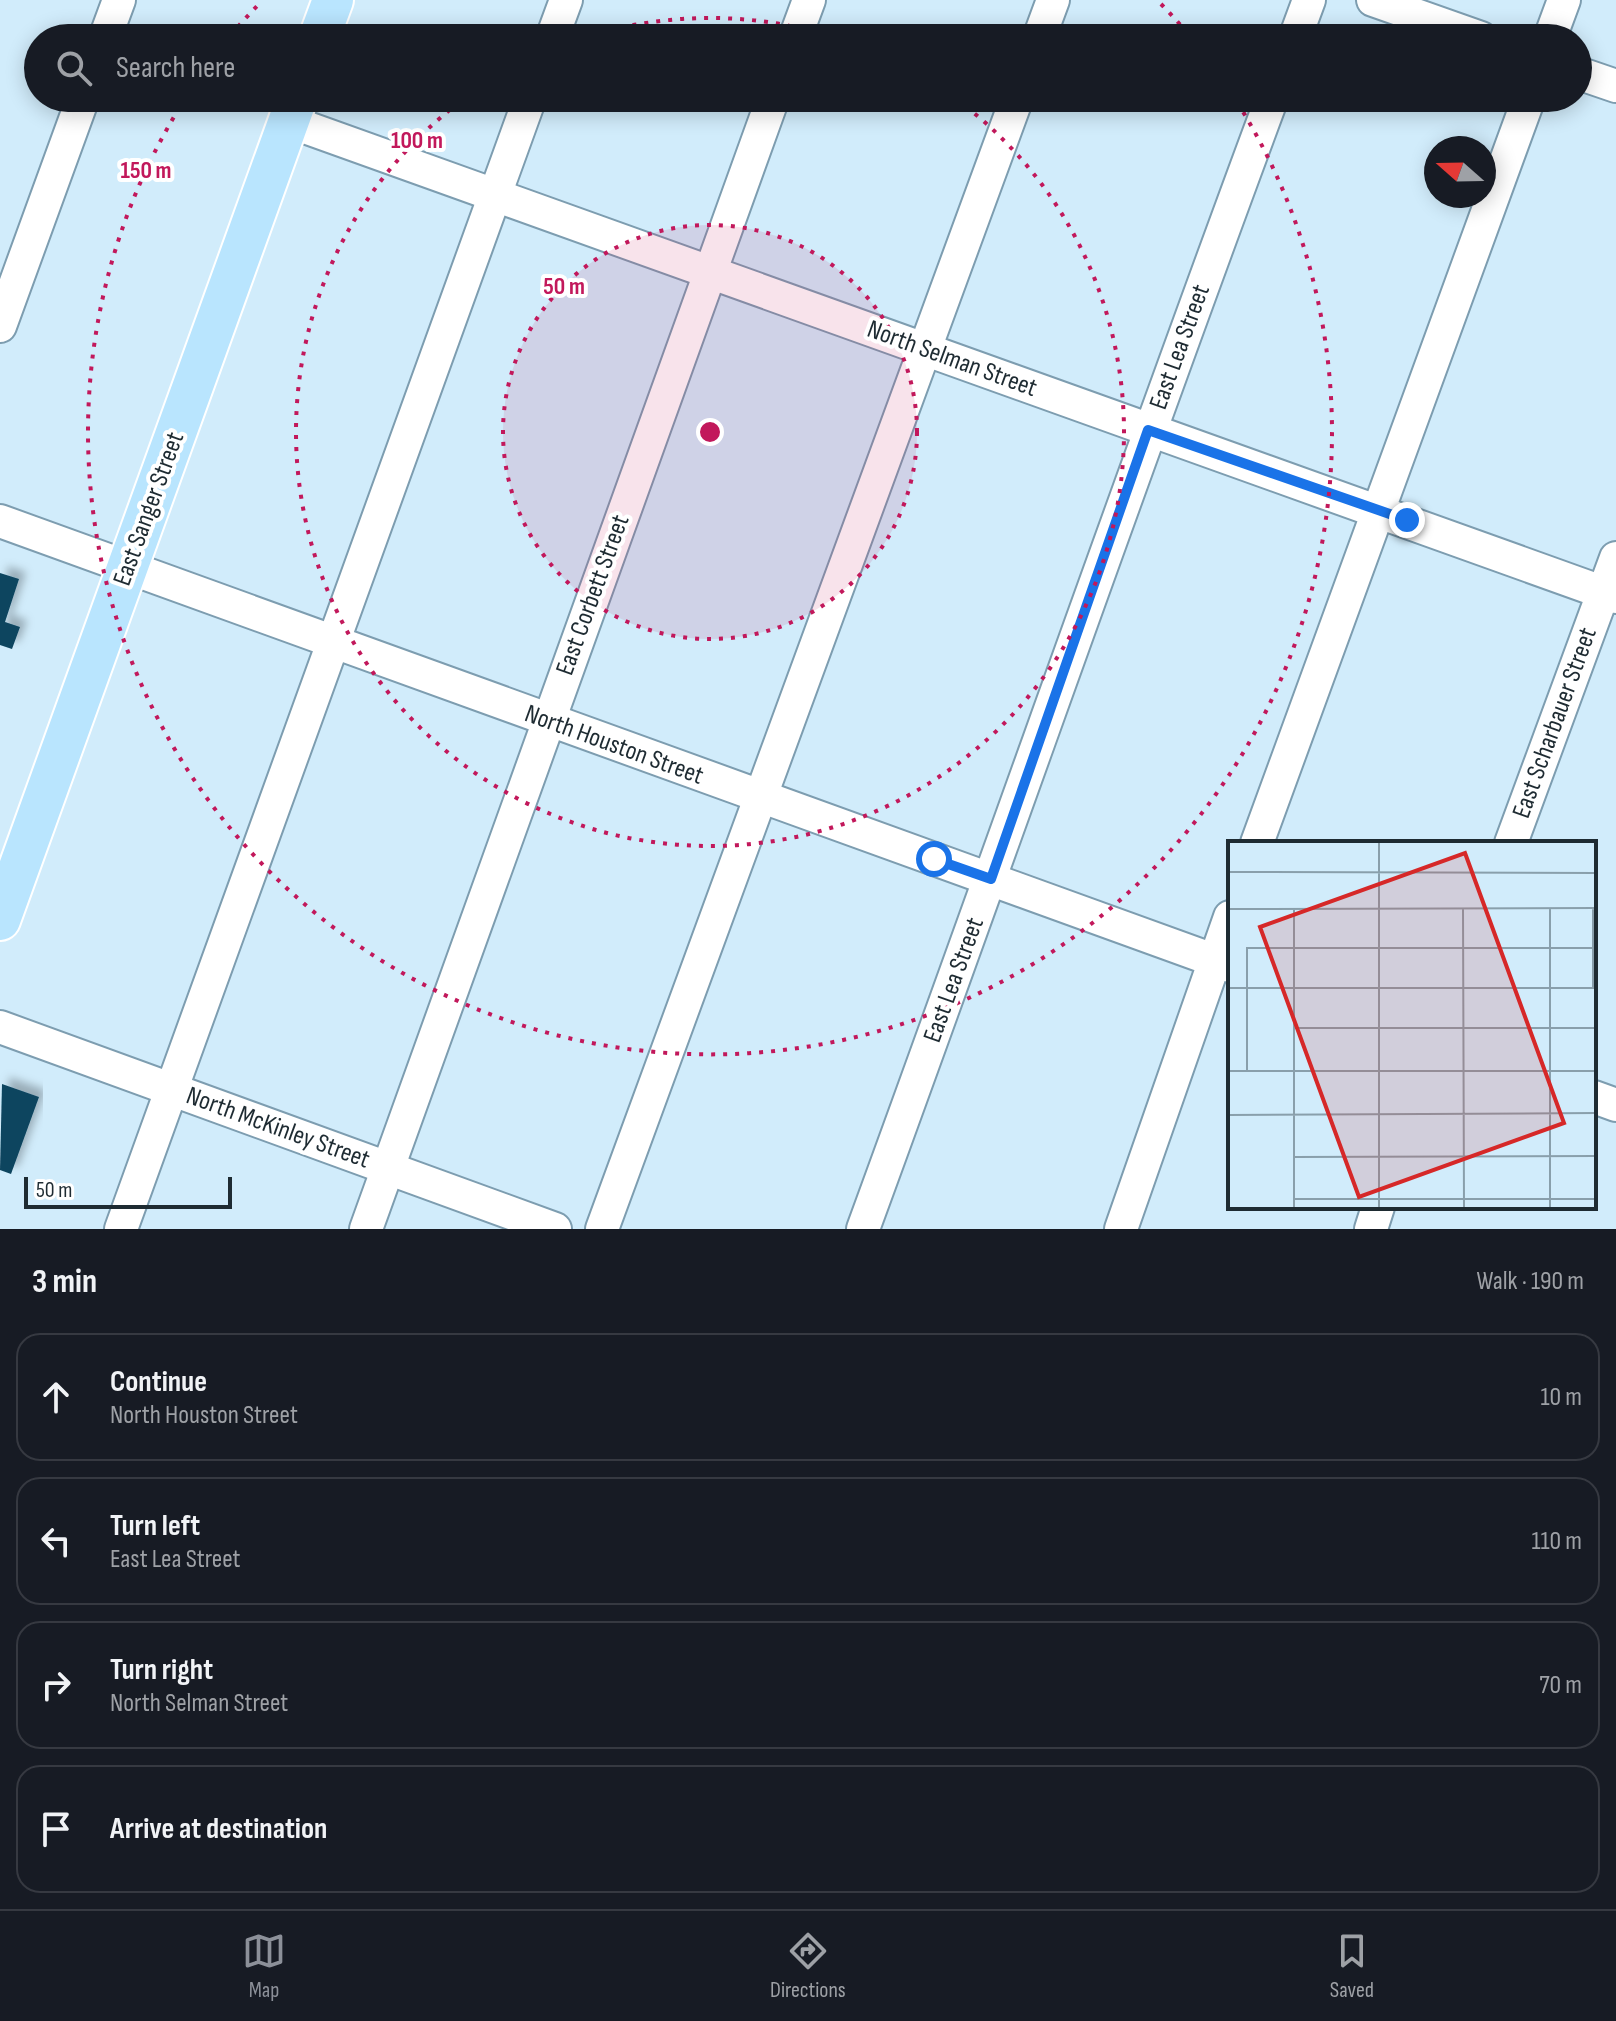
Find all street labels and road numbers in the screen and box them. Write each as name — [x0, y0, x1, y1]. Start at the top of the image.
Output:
street label: East Lea Street — [1143, 280, 1217, 414]
street label: North Selman Street — [863, 314, 1041, 404]
street label: East Sanger Street — [107, 428, 191, 590]
street label: East Corbett Street — [550, 511, 636, 679]
street label: East Scharbauer Street — [1506, 623, 1604, 822]
street label: North Houston Street — [520, 698, 708, 792]
street label: East Lea Street — [917, 913, 991, 1047]
street label: North McKinley Street — [182, 1080, 374, 1176]

